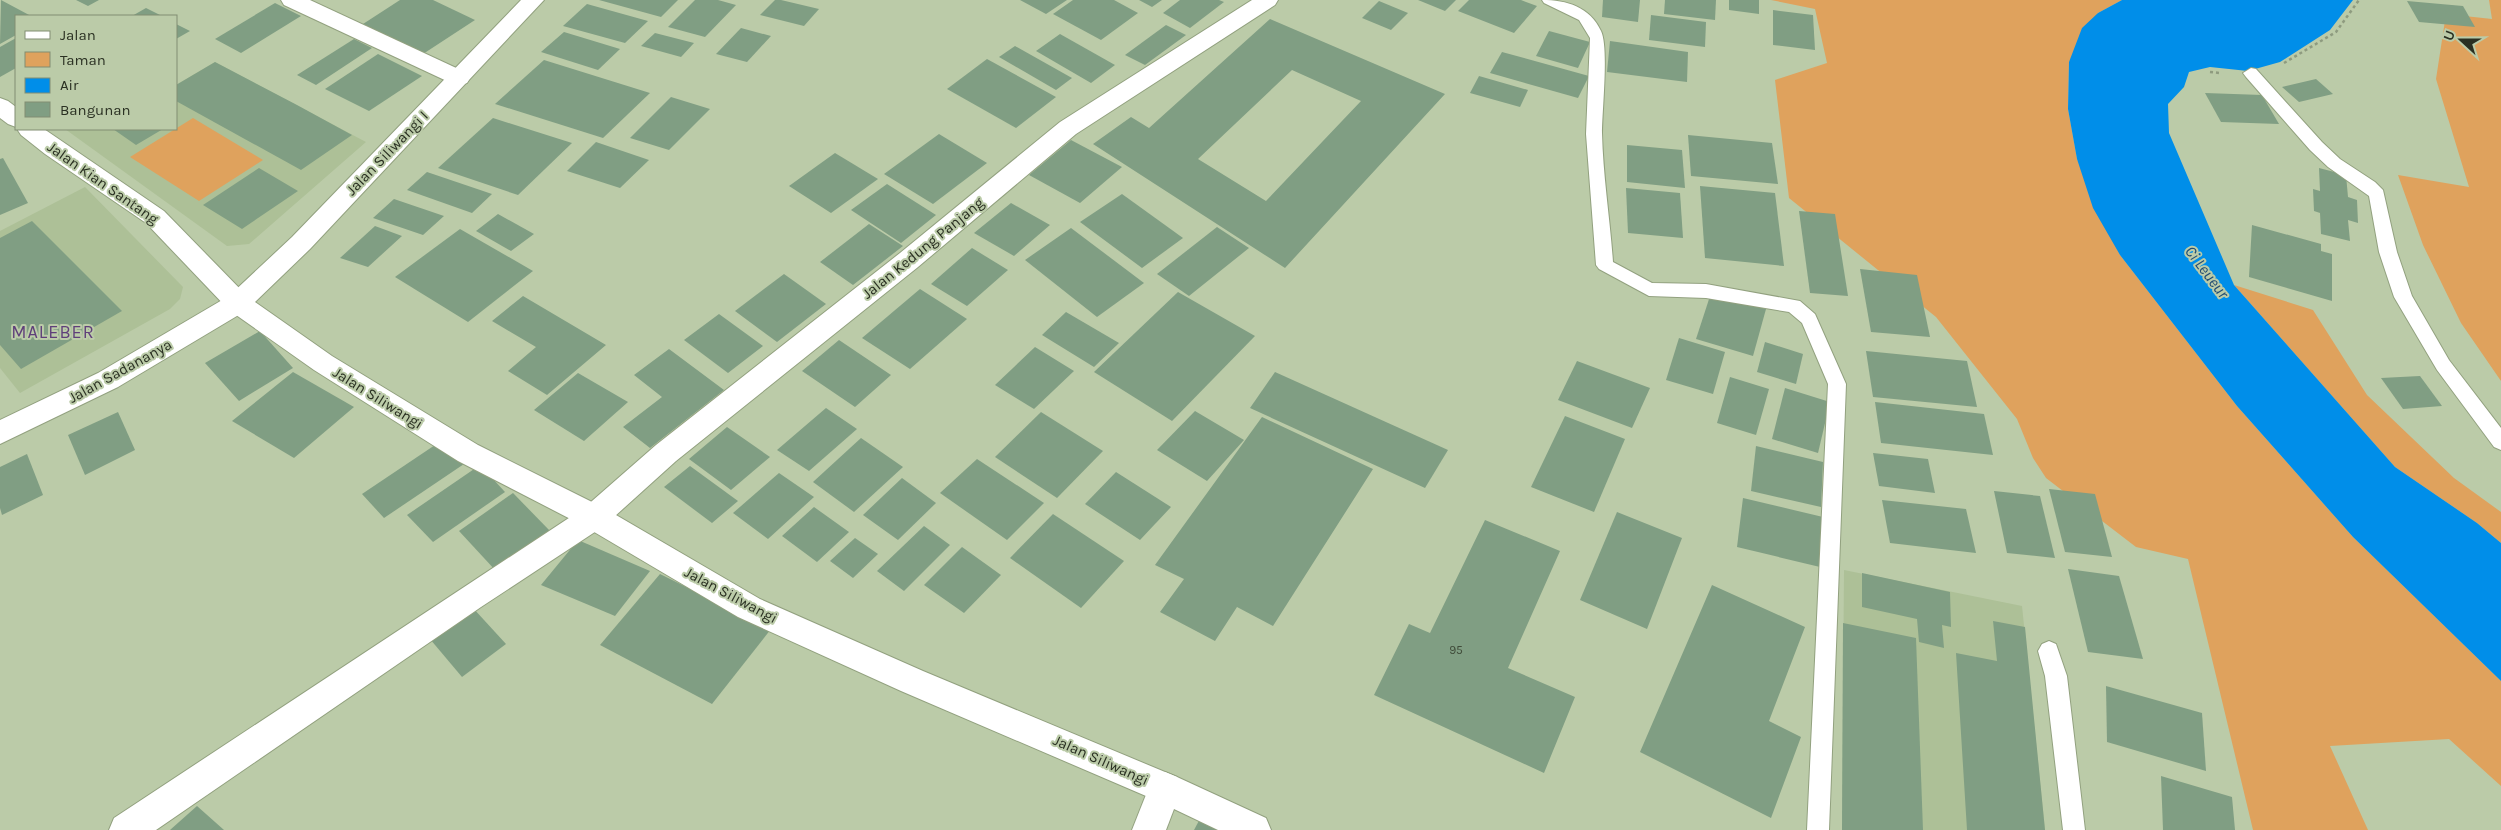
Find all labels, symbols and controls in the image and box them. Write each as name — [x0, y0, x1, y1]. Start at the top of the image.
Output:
legend — [15, 15, 178, 130]
north arrow — [2436, 15, 2486, 65]
text: Jalan — [60, 26, 96, 44]
text: U — [2440, 28, 2459, 43]
text: Taman — [60, 51, 106, 69]
text: Air — [60, 76, 79, 94]
text: Bangunan — [60, 101, 131, 119]
street label: Jalan Siliwangi I — [342, 107, 432, 199]
street label: Jalan Kian Santang — [44, 138, 163, 228]
street label: Jalan Kedung Panjang — [859, 193, 988, 303]
water label: Ci Leueur — [2181, 242, 2233, 302]
district label: MALEBER — [11, 321, 95, 343]
street label: Jalan Sadananya — [65, 335, 175, 407]
street label: Jalan Siliwangi — [330, 363, 426, 433]
street label: Jalan Siliwangi — [681, 563, 781, 627]
house number: 95 — [1449, 643, 1463, 657]
street label: Jalan Siliwangi — [1050, 731, 1152, 789]

